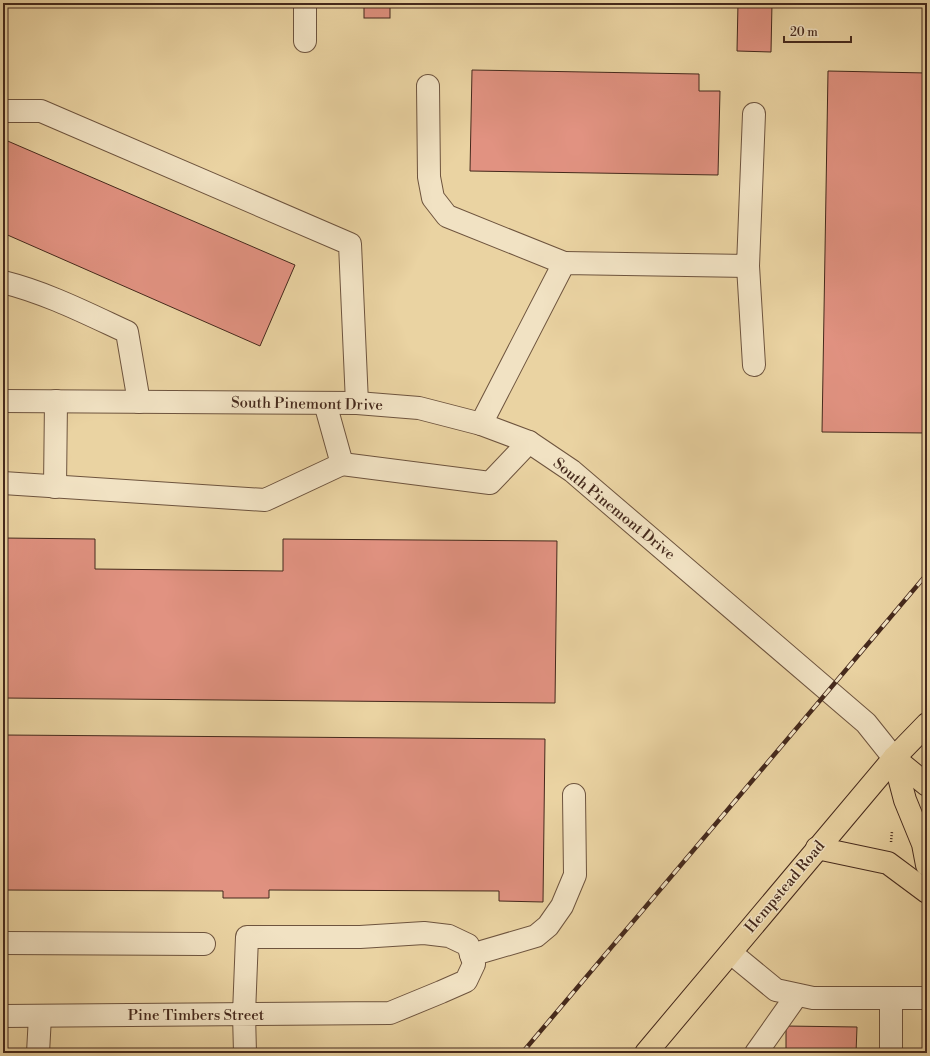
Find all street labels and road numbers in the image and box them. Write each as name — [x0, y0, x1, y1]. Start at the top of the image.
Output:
street label: South Pinemont Drive — [231, 393, 383, 415]
street label: South Pinemont Drive — [549, 454, 679, 564]
street label: Hempstead Road — [741, 837, 829, 937]
street label: Pine Timbers Street — [128, 1006, 265, 1025]

